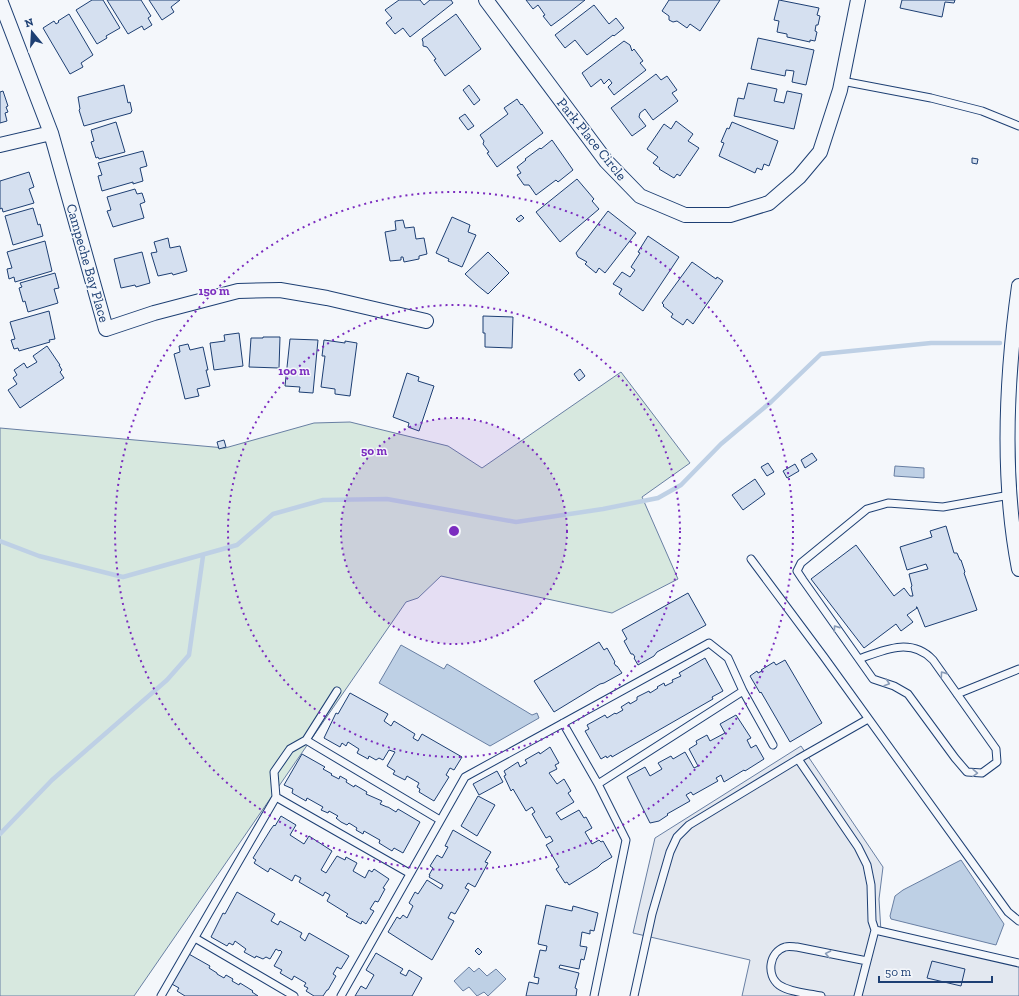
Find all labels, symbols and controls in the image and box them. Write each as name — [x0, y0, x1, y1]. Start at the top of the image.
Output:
north arrow — [12, 12, 52, 52]
text: N — [23, 15, 36, 30]
street label: Park Place Circle — [553, 95, 630, 184]
street label: Campeche Bay Place — [62, 202, 113, 325]
text: 150 m — [199, 284, 230, 298]
text: 100 m — [278, 364, 310, 378]
text: 50 m — [361, 444, 387, 458]
centre of rings — [447, 524, 461, 538]
one-way arrow — [834, 625, 841, 632]
one-way arrow — [940, 671, 948, 678]
one-way arrow — [883, 678, 890, 687]
one-way arrow — [972, 768, 979, 777]
one-way arrow — [825, 950, 832, 958]
scale bar — [879, 958, 992, 984]
text: 50 m — [885, 965, 912, 979]

